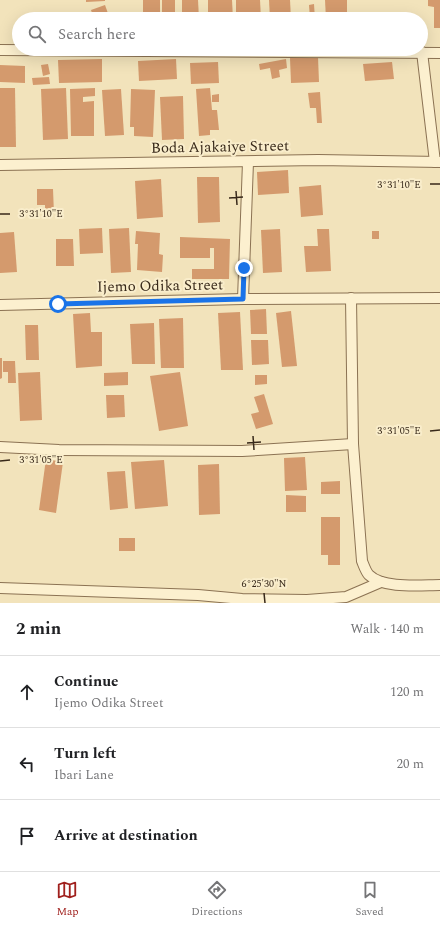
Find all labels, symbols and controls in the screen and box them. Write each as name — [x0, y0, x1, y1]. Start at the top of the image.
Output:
search box — [12, 12, 428, 56]
icon: search — [26, 23, 48, 45]
text: Search here — [58, 23, 136, 46]
street label: Boda Ajakaiye Street — [151, 134, 289, 160]
text: 3°31'10"E — [377, 177, 421, 193]
text: 3°31'10"E — [19, 206, 63, 222]
route end — [235, 259, 253, 277]
street label: Ijemo Odika Street — [97, 273, 223, 299]
route start — [49, 295, 67, 313]
text: 3°31'05"E — [377, 423, 421, 439]
text: 3°31'05"E — [19, 452, 63, 468]
text: 6°25'30"N — [242, 576, 287, 592]
text: 2 min — [16, 616, 61, 642]
text: Walk · 140 m — [350, 619, 424, 639]
text: Continue — [54, 670, 119, 693]
icon: ahead — [16, 681, 38, 703]
text: 120 m — [390, 682, 424, 702]
text: Ijemo Odika Street — [54, 693, 164, 713]
text: Turn left — [54, 742, 116, 765]
icon: left — [16, 753, 38, 775]
text: 20 m — [397, 754, 424, 774]
text: Ibari Lane — [54, 765, 114, 785]
text: Arrive at destination — [54, 824, 198, 847]
icon: arrive — [16, 825, 38, 847]
tab: Map — [56, 879, 79, 920]
tab: Directions — [191, 879, 243, 920]
tab: Saved — [355, 879, 384, 920]

